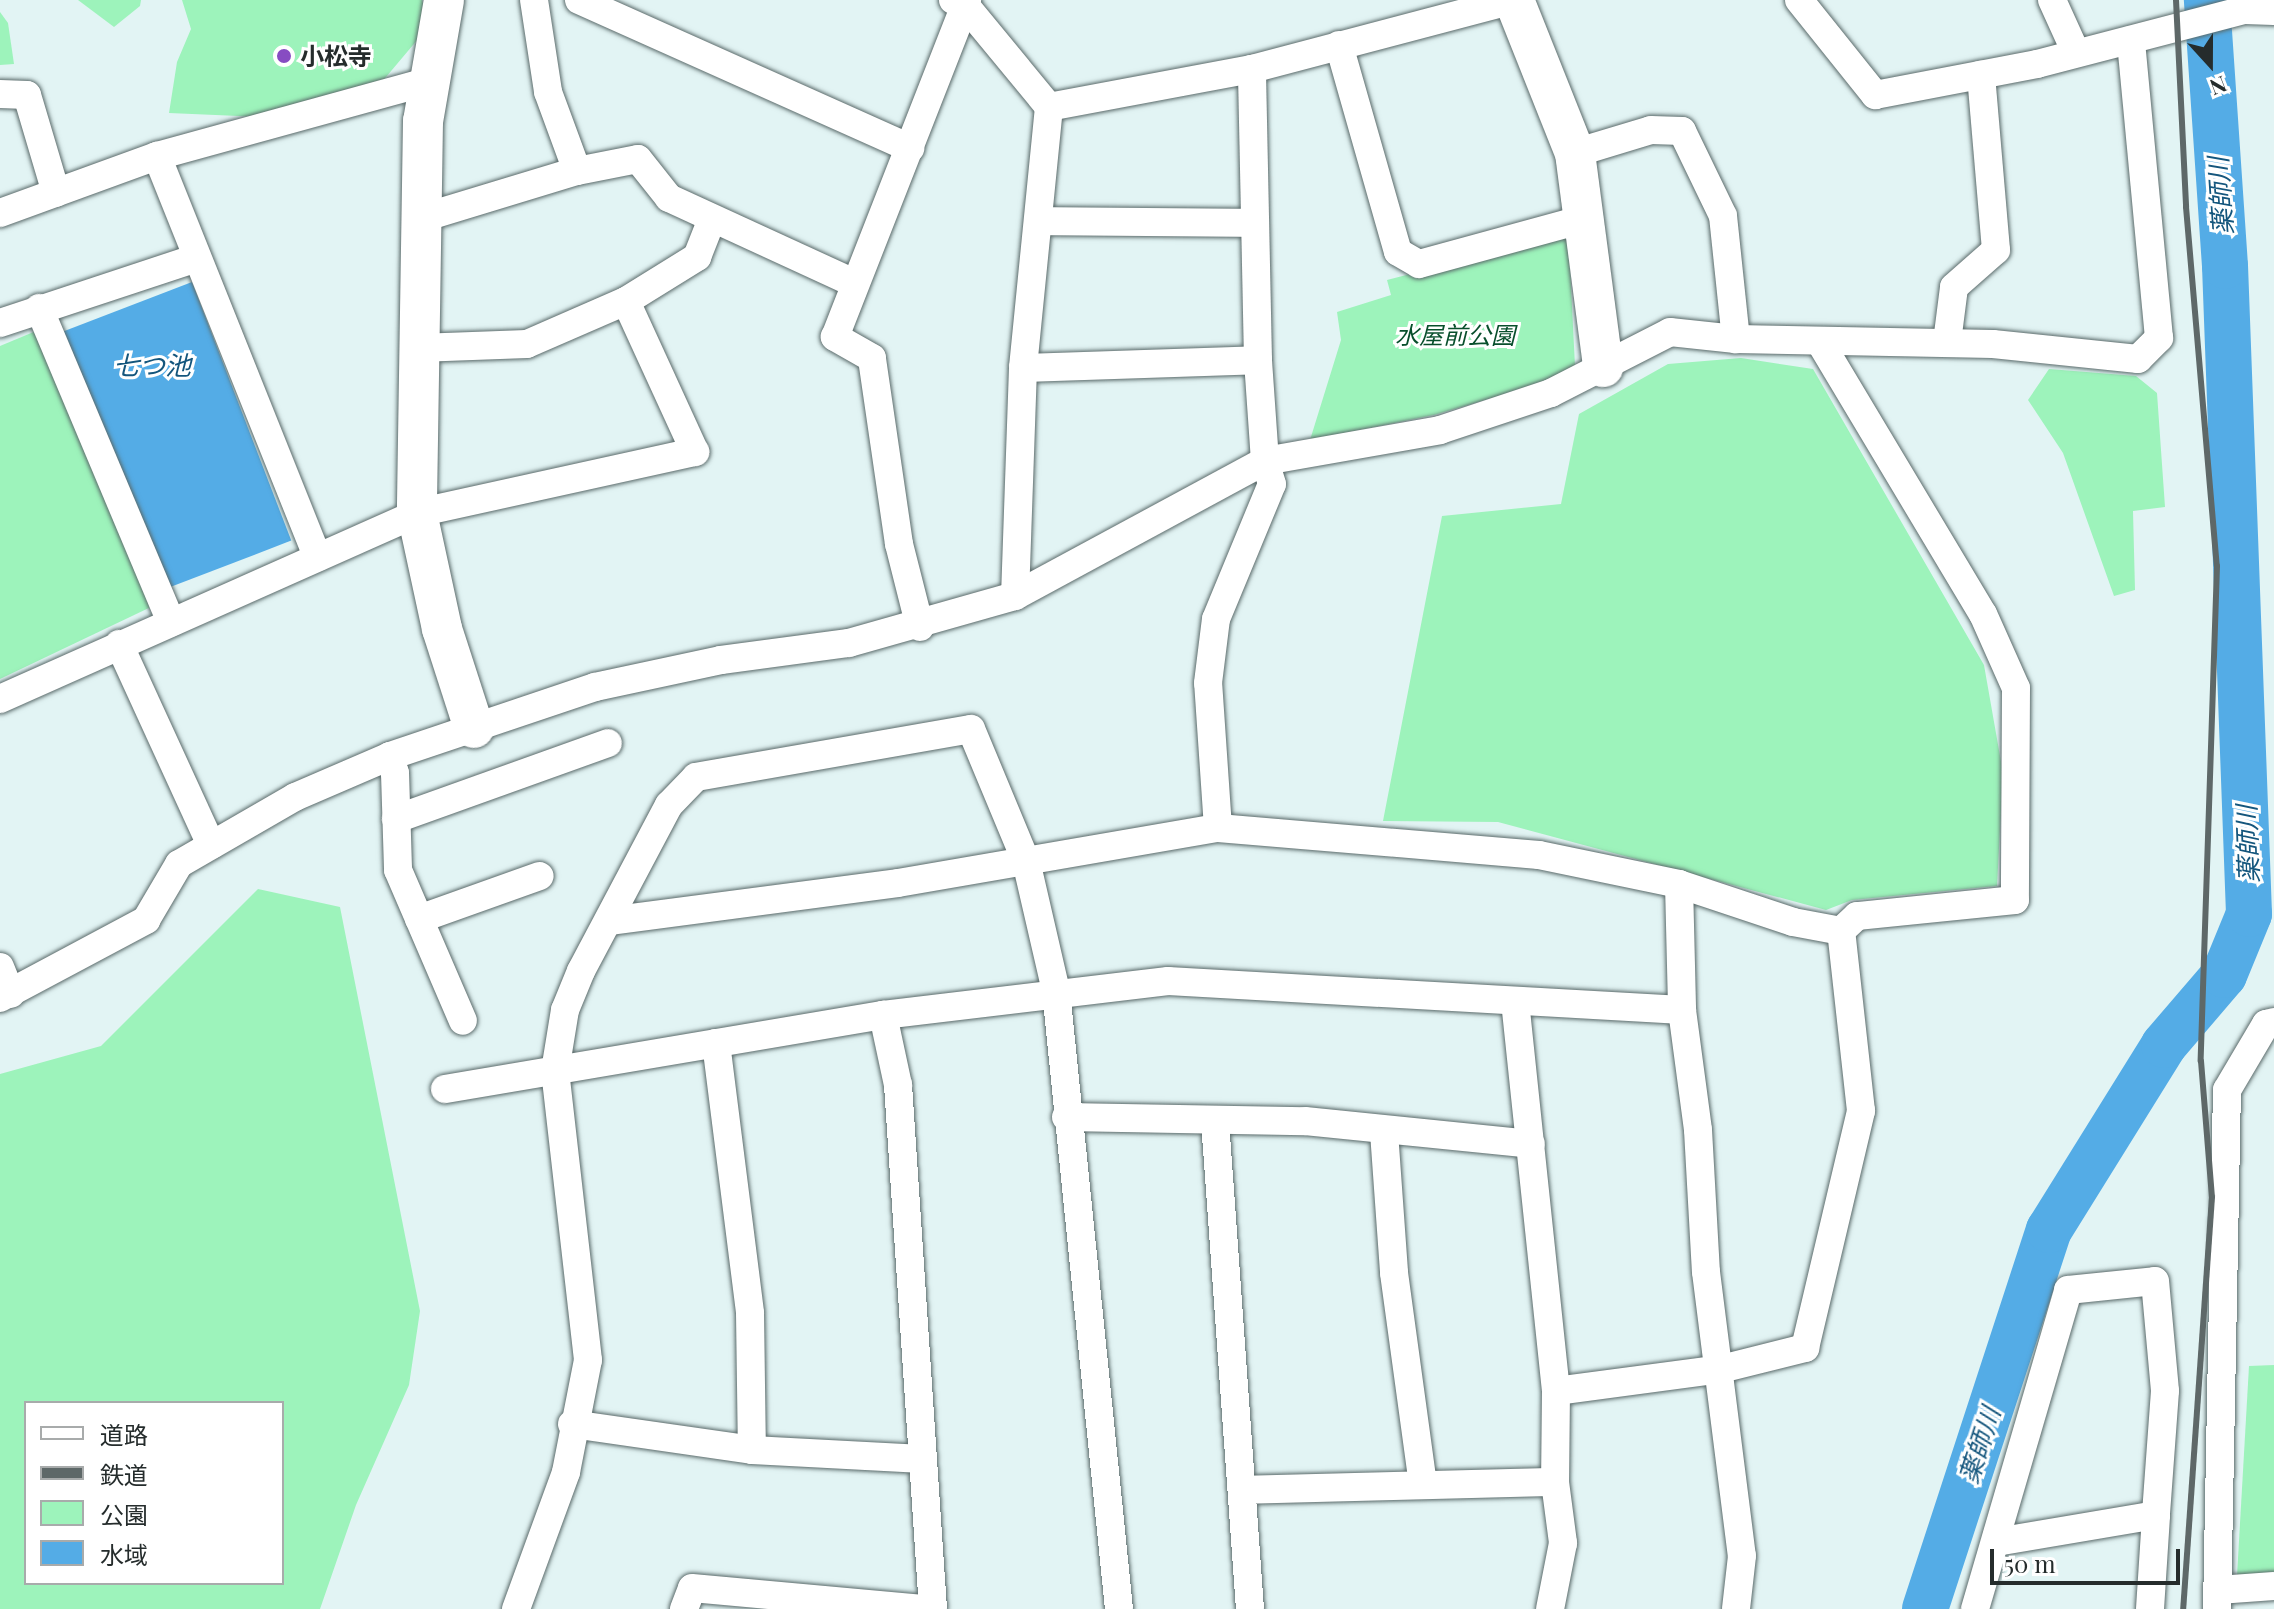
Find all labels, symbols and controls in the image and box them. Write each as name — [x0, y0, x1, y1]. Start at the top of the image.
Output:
north arrow — [2170, 24, 2250, 104]
place label: 小松寺 — [300, 42, 372, 70]
marker: 小松寺 — [275, 47, 293, 65]
text: N — [2206, 70, 2231, 103]
water label: 薬師川 — [2202, 156, 2238, 236]
park label: 水屋前公園 — [1395, 321, 1515, 349]
water label: 七つ池 — [113, 349, 191, 381]
water label: 薬師川 — [2230, 804, 2264, 884]
legend — [24, 1401, 284, 1585]
water label: 薬師川 — [1952, 1403, 2006, 1487]
text: 道路 — [100, 1418, 148, 1450]
text: 鉄道 — [100, 1458, 148, 1490]
text: 公園 — [100, 1498, 148, 1530]
scale bar — [1994, 1533, 2184, 1583]
text: 水域 — [100, 1538, 148, 1570]
text: 50 m — [2004, 1547, 2056, 1579]

